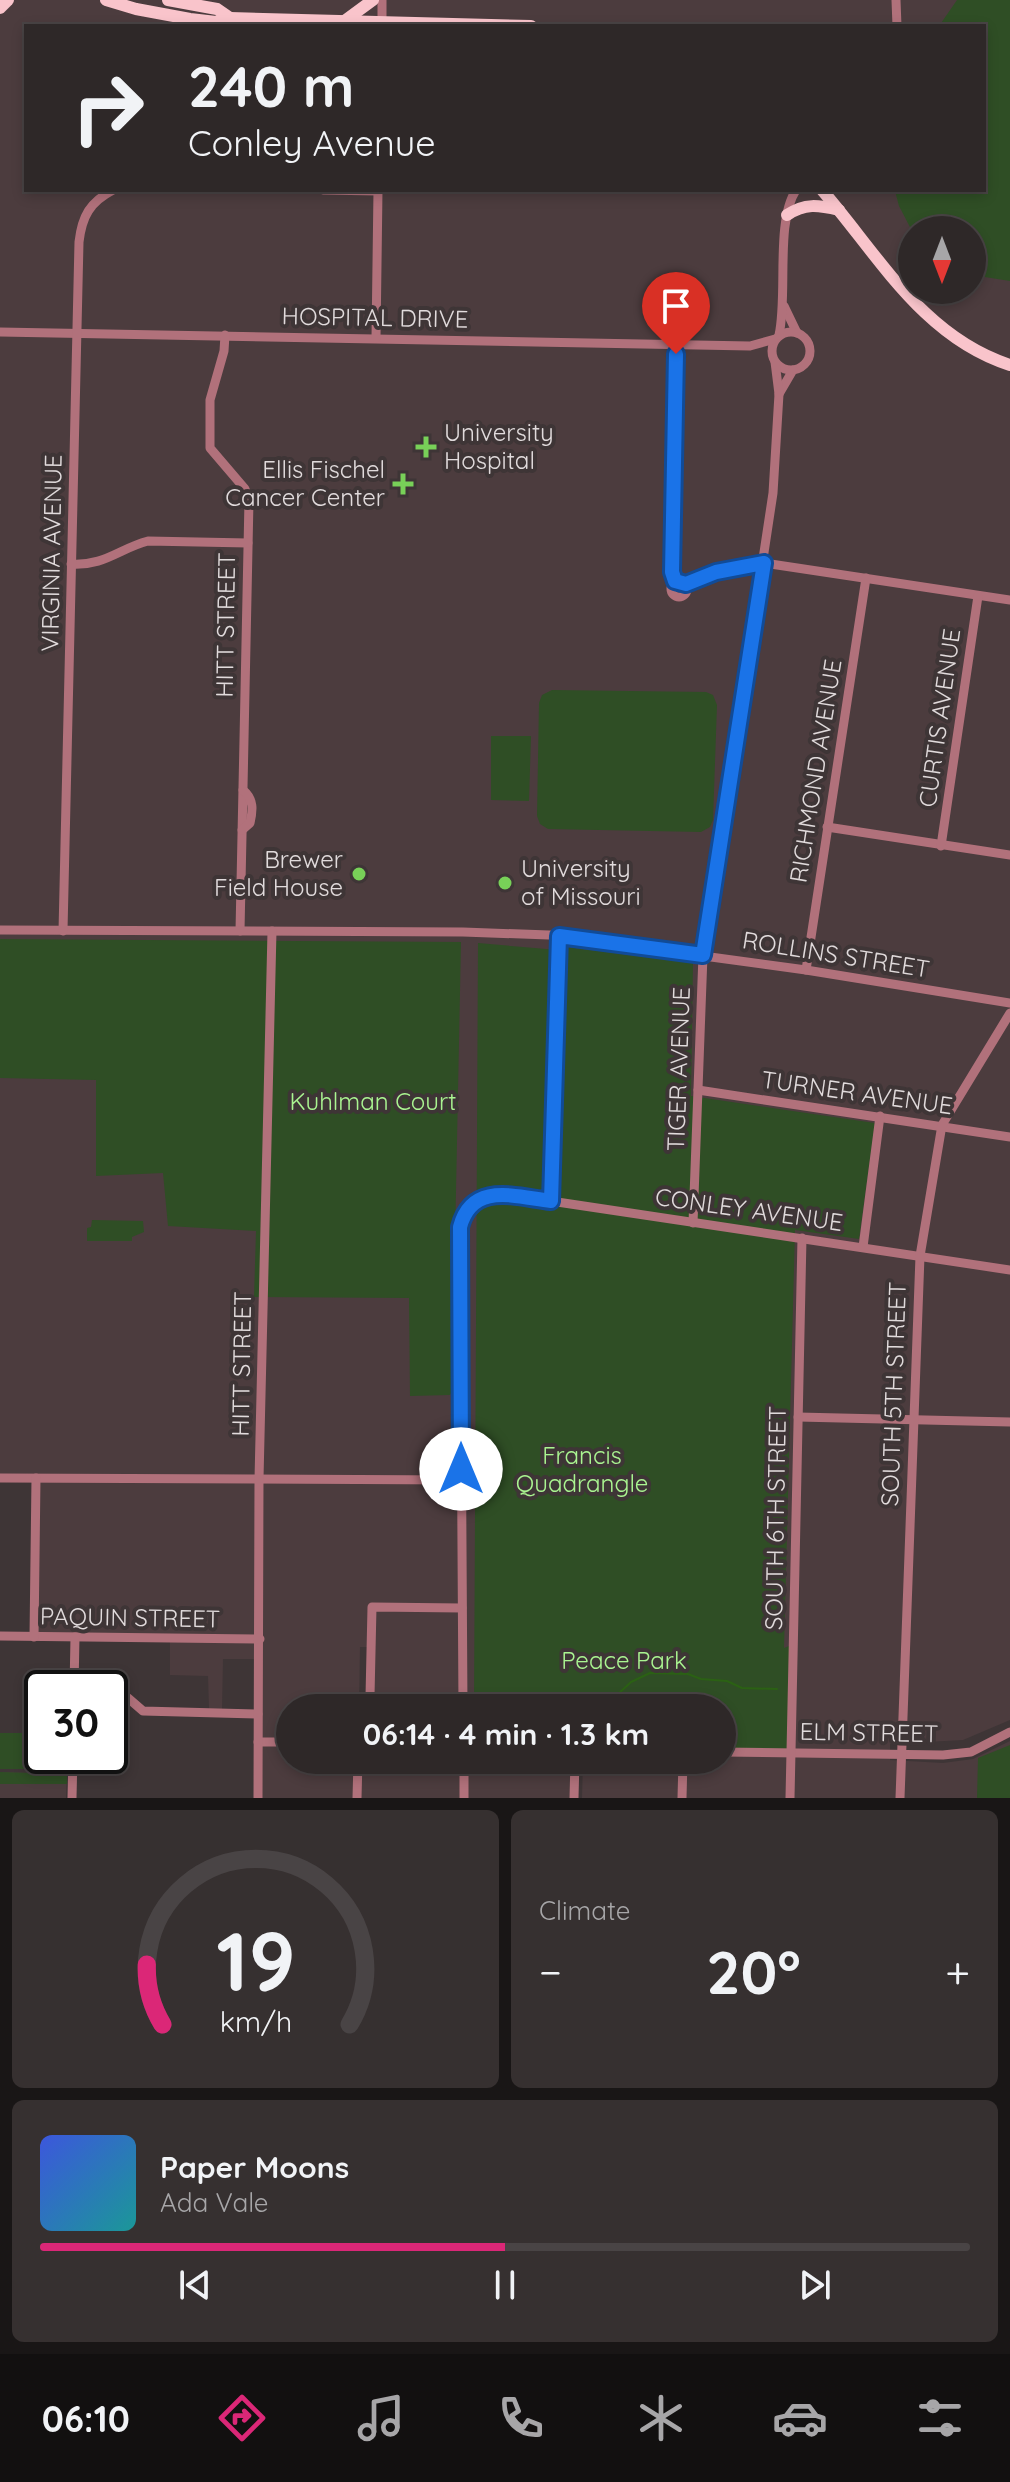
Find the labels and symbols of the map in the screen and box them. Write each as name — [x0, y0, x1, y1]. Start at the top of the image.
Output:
north arrow — [898, 216, 986, 304]
pin — [642, 272, 710, 354]
street label: HOSPITAL DRIVE — [282, 300, 469, 334]
place label: University Hospital — [444, 417, 554, 475]
marker: University Hospital — [415, 436, 437, 458]
street label: VIRGINIA AVENUE — [34, 454, 68, 652]
place label: Ellis Fischel Cancer Center — [225, 454, 385, 512]
marker: Ellis Fischel Cancer Center — [392, 473, 414, 495]
street label: HITT STREET — [209, 552, 241, 698]
street label: CURTIS AVENUE — [912, 627, 966, 809]
street label: RICHMOND AVENUE — [783, 657, 847, 885]
place label: Brewer Field House — [214, 844, 343, 902]
place label: University of Missouri — [521, 853, 641, 911]
marker: Brewer Field House — [350, 865, 368, 883]
marker: University of Missouri — [496, 874, 514, 892]
street label: ROLLINS STREET — [740, 924, 932, 984]
street label: TIGER AVENUE — [660, 986, 696, 1152]
street label: TURNER AVENUE — [760, 1064, 955, 1120]
park label: Kuhlman Court — [290, 1086, 456, 1116]
street label: CONLEY AVENUE — [653, 1181, 845, 1237]
street label: SOUTH 5TH STREET — [874, 1281, 912, 1507]
street label: HITT STREET — [225, 1291, 257, 1437]
street label: SOUTH 6TH STREET — [758, 1406, 792, 1630]
position arrow — [419, 1427, 503, 1511]
park label: Francis Quadrangle — [516, 1440, 648, 1498]
street label: PAQUIN STREET — [40, 1600, 220, 1634]
park label: Peace Park — [561, 1645, 687, 1675]
speed limit sign: 30 — [24, 1670, 128, 1774]
street label: ELM STREET — [799, 1716, 939, 1748]

